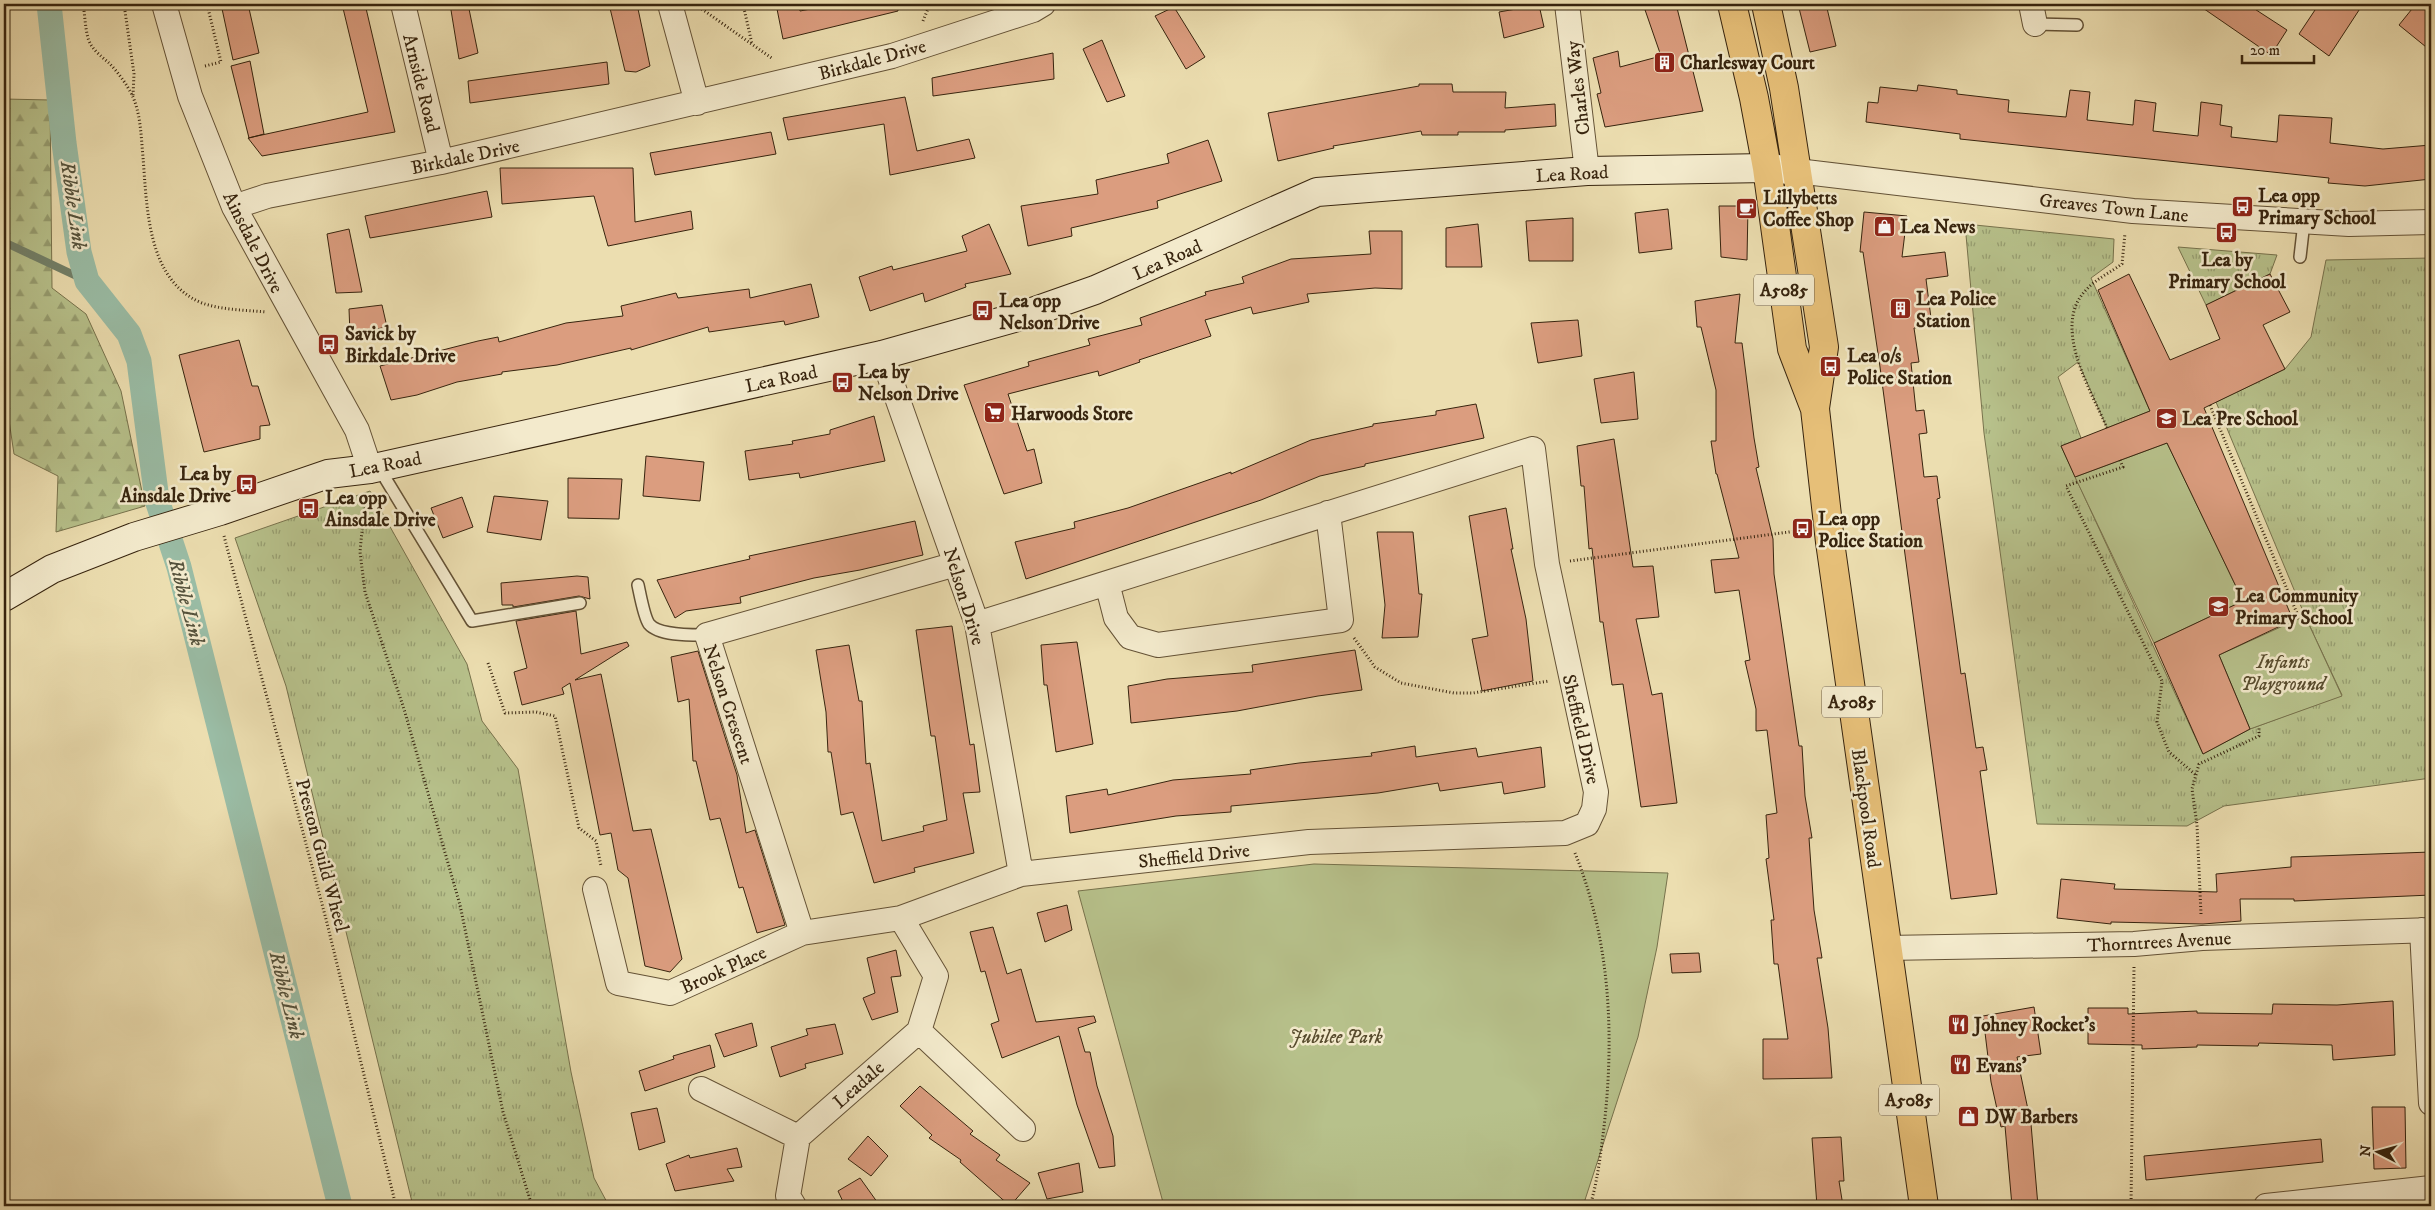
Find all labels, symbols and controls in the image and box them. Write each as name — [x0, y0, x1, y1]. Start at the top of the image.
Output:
street label: Arnside Road — [397, 32, 444, 136]
scale bar — [2242, 32, 2315, 64]
street label: Birkdale Drive — [816, 35, 929, 86]
street label: Charles Way — [1561, 38, 1596, 136]
text: 20 m — [2250, 41, 2280, 60]
building icon: Charlesway Court — [1652, 50, 1676, 74]
place label: Charlesway Court — [1680, 52, 1816, 75]
street label: Birkdale Drive — [409, 135, 522, 180]
water label: Ribble Link — [54, 158, 91, 252]
street label: Lea Road — [1535, 161, 1610, 188]
place label: Lea opp Primary School — [2258, 185, 2376, 230]
place label: Lillybetts Coffee Shop — [1763, 187, 1854, 232]
street label: Ainsdale Drive — [217, 188, 288, 297]
street label: Greaves Town Lane — [2038, 189, 2190, 228]
bus stop icon: Lea opp Primary School — [2230, 194, 2254, 218]
cafe icon: Lillybetts Coffee Shop — [1735, 196, 1759, 220]
shop icon: Lea News — [1872, 214, 1896, 238]
place label: Lea News — [1900, 216, 1976, 239]
bus stop icon: Lea by Primary School — [2215, 221, 2239, 245]
street label: Lea Road — [1130, 235, 1206, 286]
place label: Lea by Primary School — [2168, 249, 2286, 294]
road number: A5085 — [1754, 274, 1814, 306]
place label: Lea Police Station — [1916, 288, 1996, 333]
place label: Lea opp Nelson Drive — [999, 290, 1100, 335]
building icon: Lea Police Station — [1888, 297, 1912, 321]
bus stop icon: Lea opp Nelson Drive — [971, 299, 995, 323]
place label: Savick by Birkdale Drive — [345, 323, 456, 368]
bus stop icon: Savick by Birkdale Drive — [317, 332, 341, 356]
place label: Lea o/s Police Station — [1847, 345, 1953, 390]
bus stop icon: Lea o/s Police Station — [1819, 354, 1843, 378]
street label: Lea Road — [743, 361, 820, 398]
place label: Lea by Nelson Drive — [858, 361, 959, 406]
bus stop icon: Lea by Nelson Drive — [830, 370, 854, 394]
supermarket icon: Harwoods Store — [983, 401, 1007, 425]
place label: Harwoods Store — [1011, 403, 1133, 426]
school or university icon: Lea Pre School — [2154, 406, 2178, 430]
place label: Lea Pre School — [2182, 408, 2298, 431]
street label: Lea Road — [347, 447, 424, 484]
place label: Lea by Ainsdale Drive — [119, 463, 232, 508]
bus stop icon: Lea by Ainsdale Drive — [235, 472, 259, 496]
place label: Lea opp Ainsdale Drive — [324, 487, 436, 532]
bus stop icon: Lea opp Ainsdale Drive — [297, 496, 321, 520]
place label: Lea opp Police Station — [1818, 508, 1924, 553]
bus stop icon: Lea opp Police Station — [1790, 517, 1814, 541]
street label: Nelson Drive — [938, 545, 989, 648]
water label: Ribble Link — [162, 555, 209, 649]
place label: Lea Community Primary School — [2235, 585, 2359, 630]
school or university icon: Lea Community Primary School — [2207, 594, 2231, 618]
street label: Nelson Crescent — [697, 642, 758, 767]
park label: Infants Playground — [2241, 651, 2328, 696]
street label: Sheffield Drive — [1557, 672, 1604, 787]
road number: A5085 — [1822, 686, 1882, 718]
street label: Blackpool Road — [1846, 747, 1885, 870]
street label: Preston Guild Wheel — [290, 776, 353, 935]
street label: Sheffield Drive — [1137, 839, 1251, 874]
street label: Thorntrees Avenue — [2086, 927, 2232, 958]
street label: Brook Place — [677, 941, 770, 1000]
water label: Ribble Link — [262, 948, 309, 1042]
restaurant icon: Johney Rocket's — [1946, 1012, 1970, 1036]
place label: Johney Rocket's — [1972, 1014, 2096, 1037]
park label: Jubilee Park — [1289, 1026, 1383, 1049]
restaurant icon: Evans' — [1948, 1053, 1972, 1077]
place label: Evans' — [1976, 1055, 2027, 1078]
street label: Leadale — [829, 1056, 890, 1114]
road number: A5085 — [1879, 1084, 1939, 1116]
shop icon: DW Barbers — [1957, 1104, 1981, 1128]
place label: DW Barbers — [1985, 1106, 2078, 1129]
north arrow — [2352, 1128, 2402, 1178]
text: N — [2357, 1144, 2376, 1157]

